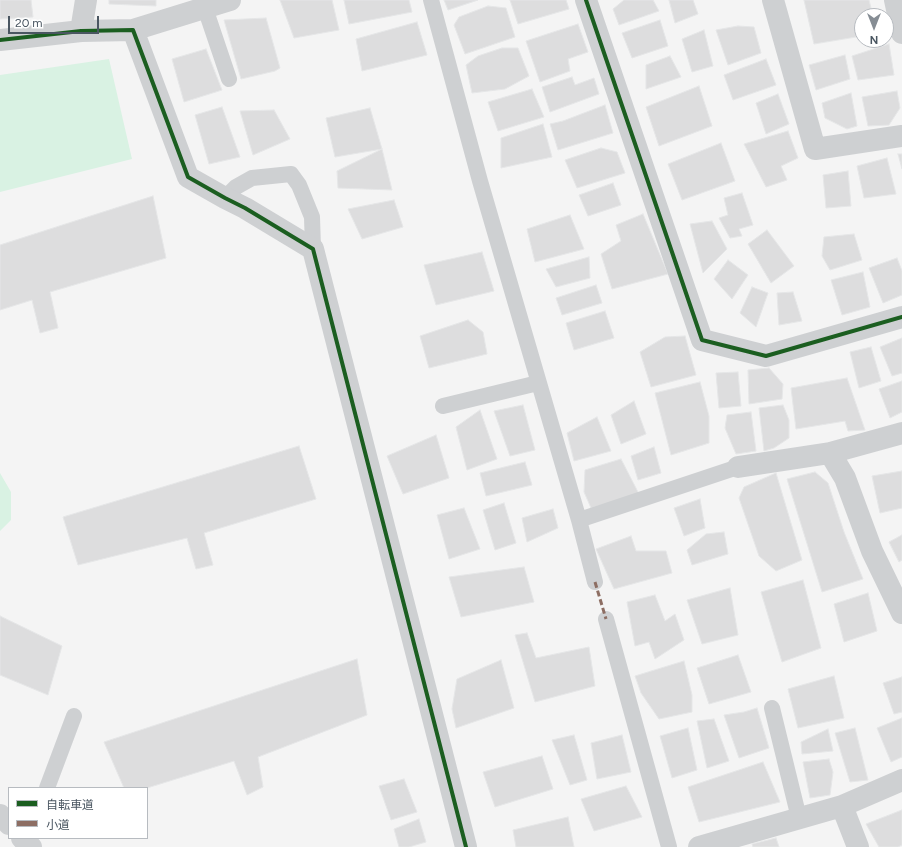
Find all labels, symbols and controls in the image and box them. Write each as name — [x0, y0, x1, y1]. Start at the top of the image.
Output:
scale bar — [10, 8, 101, 34]
north arrow — [854, 8, 894, 48]
text: 20 m — [15, 16, 43, 30]
text: N — [870, 33, 878, 46]
legend — [8, 787, 148, 839]
text: 自転車道 — [46, 798, 94, 812]
text: 小道 — [46, 818, 70, 832]

